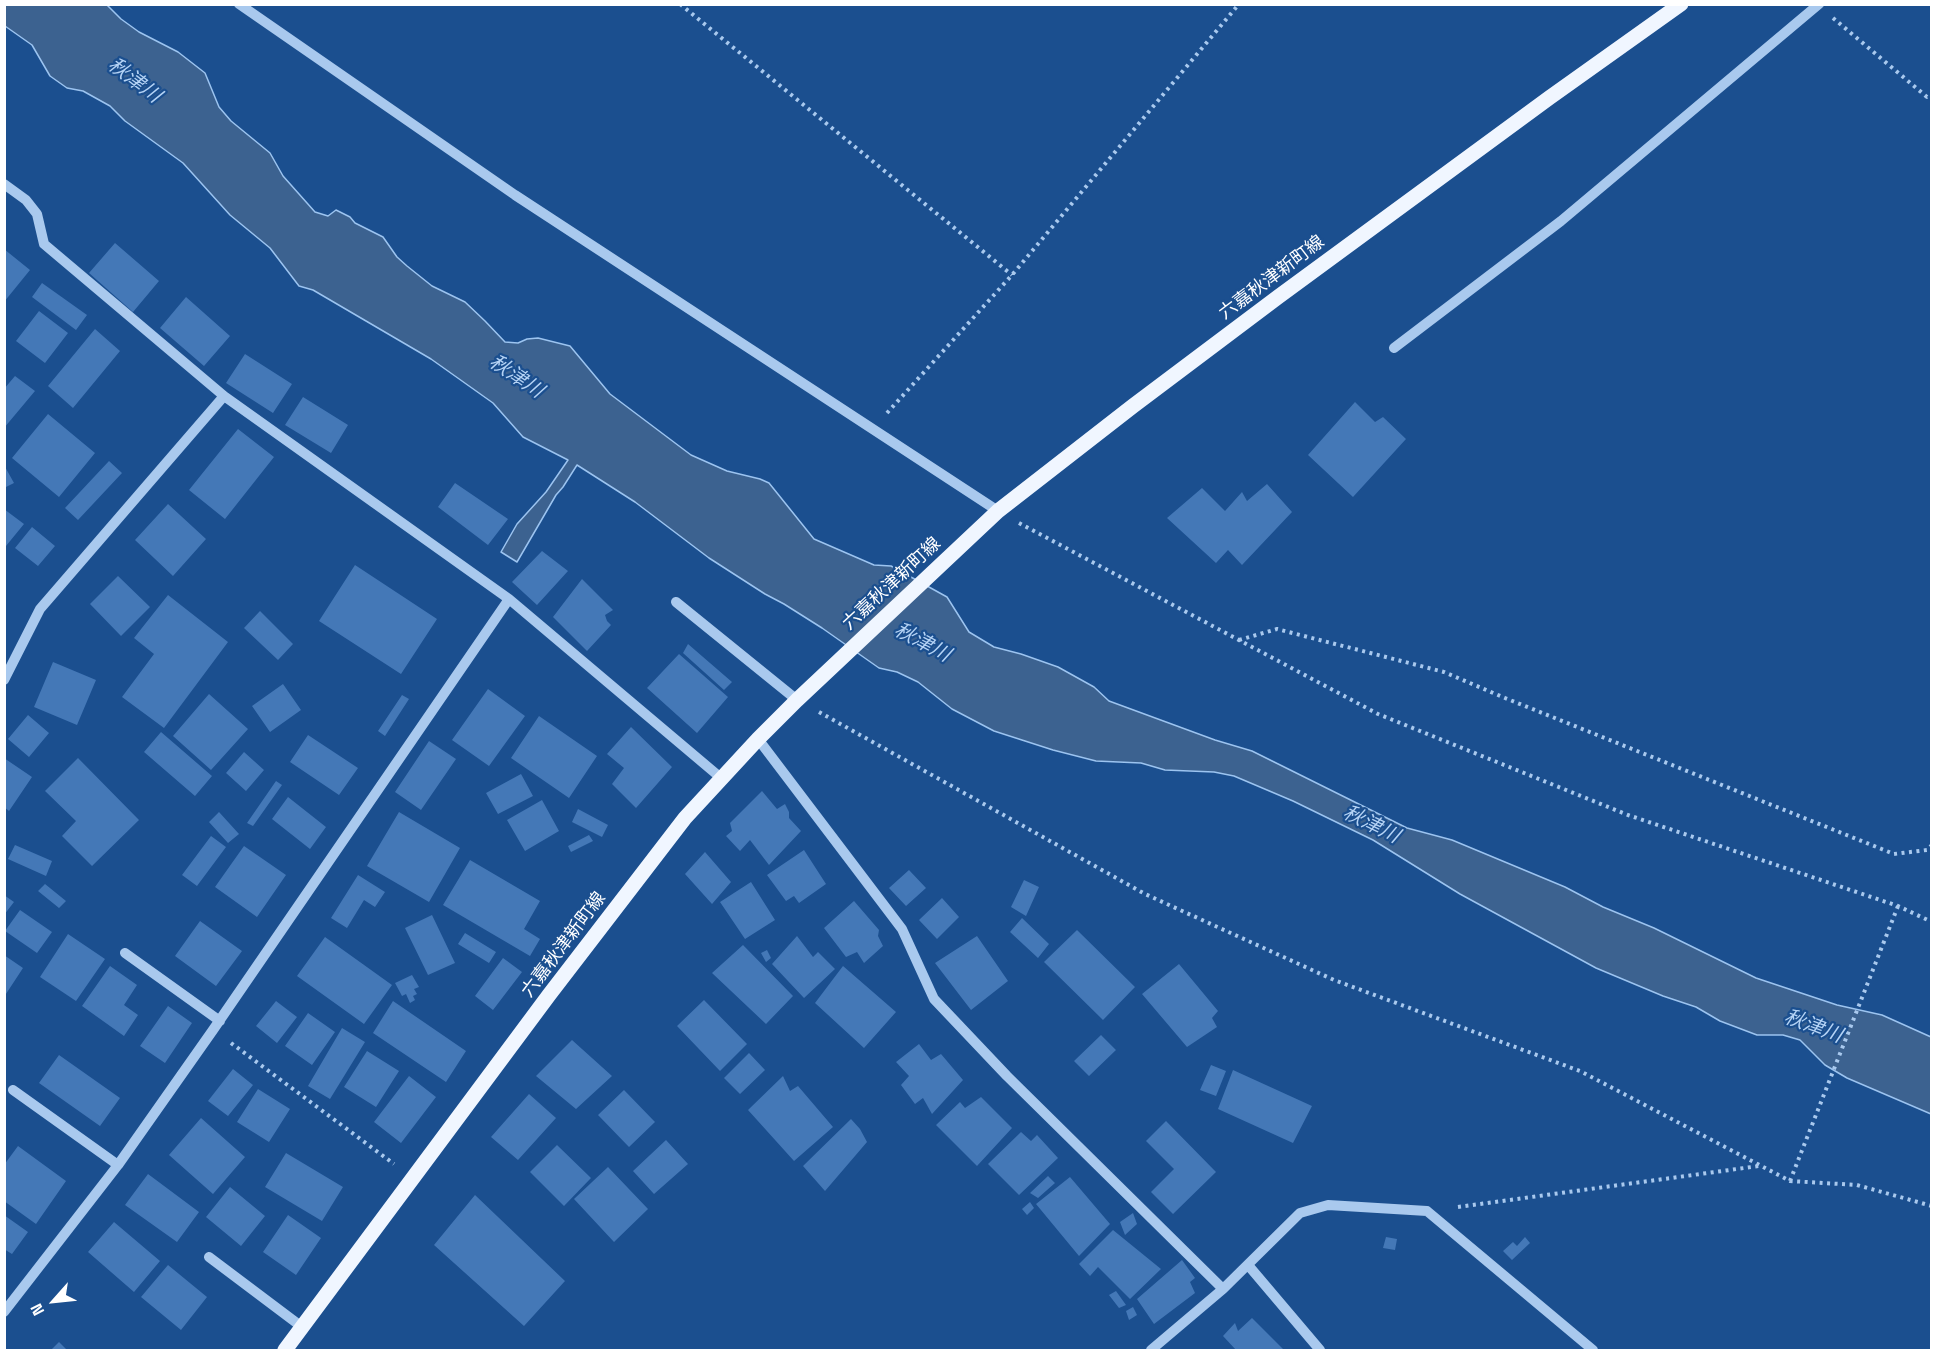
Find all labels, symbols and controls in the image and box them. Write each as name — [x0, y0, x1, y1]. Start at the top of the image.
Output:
water label: 秋津川 — [103, 53, 165, 109]
street label: 六嘉秋津新町線 — [1215, 231, 1329, 325]
water label: 秋津川 — [484, 350, 548, 404]
street label: 六嘉秋津新町線 — [839, 533, 945, 635]
water label: 秋津川 — [890, 618, 954, 668]
water label: 秋津川 — [1339, 801, 1403, 849]
street label: 六嘉秋津新町線 — [517, 888, 611, 1002]
water label: 秋津川 — [1781, 1005, 1845, 1049]
north arrow — [24, 1271, 84, 1331]
text: N — [26, 1300, 49, 1319]

